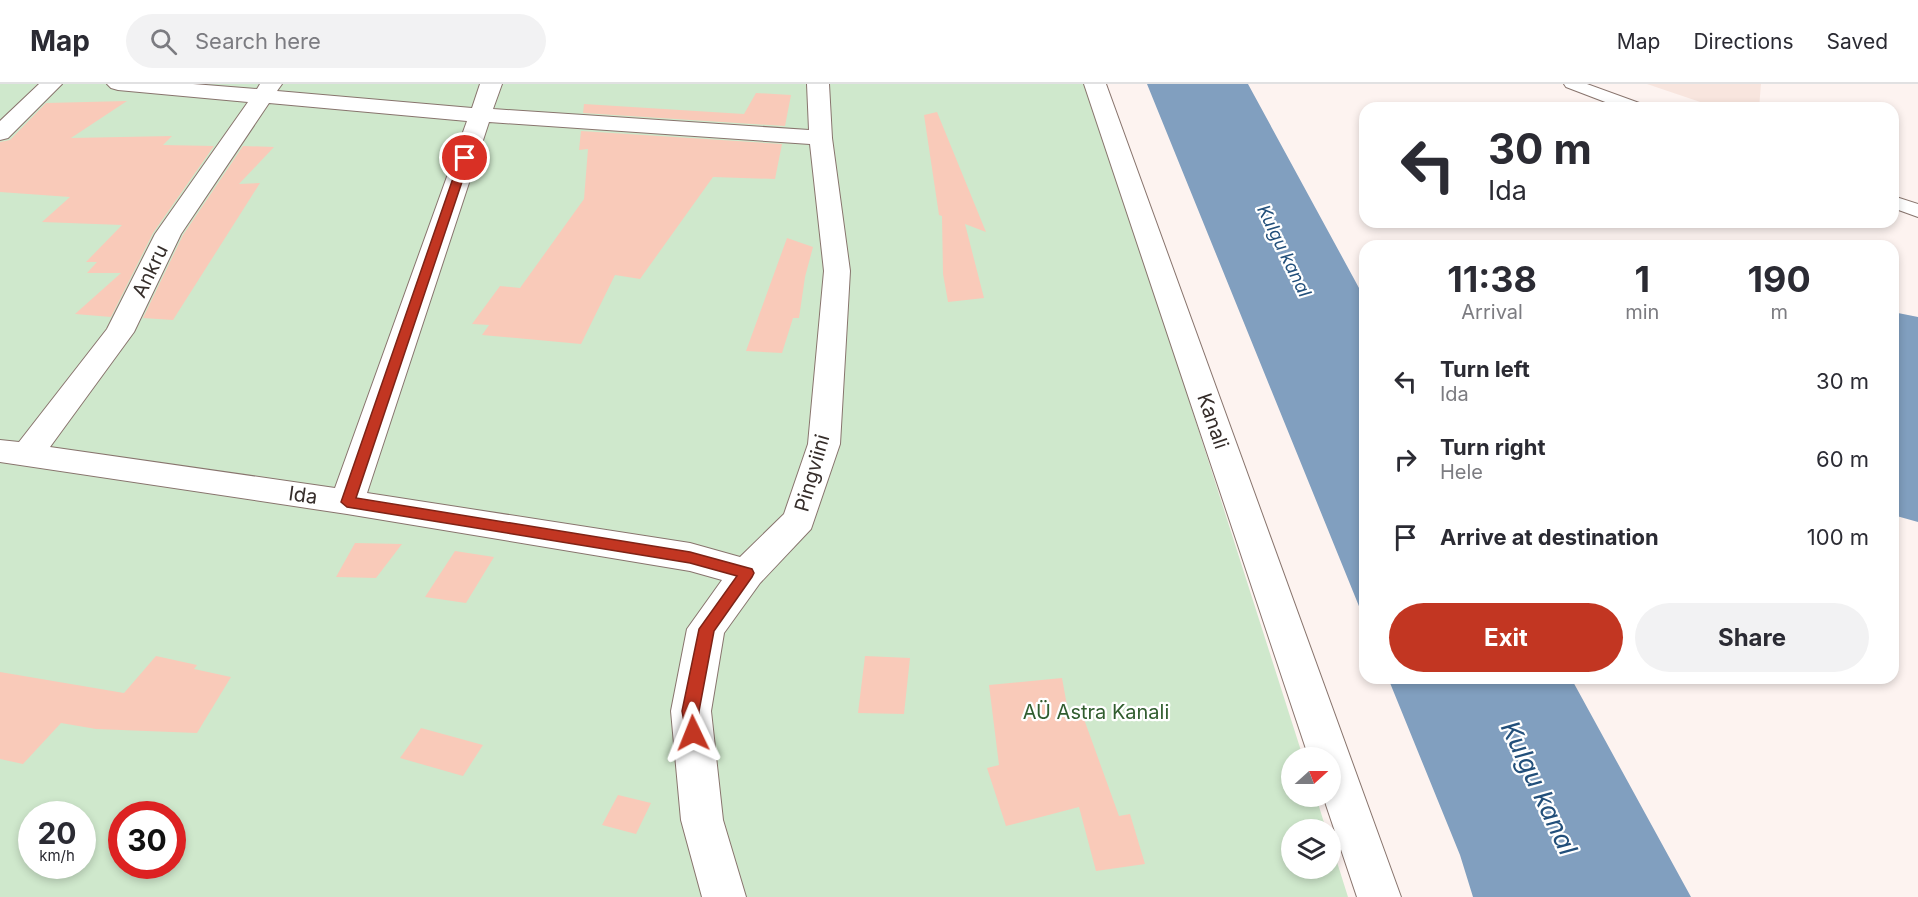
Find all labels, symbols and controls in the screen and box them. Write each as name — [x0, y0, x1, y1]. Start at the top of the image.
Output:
search box — [126, 14, 546, 68]
text: Map — [30, 24, 90, 58]
icon: search — [147, 25, 180, 58]
text: Search here — [195, 28, 321, 54]
text: Map — [1617, 29, 1660, 54]
text: Directions — [1693, 29, 1794, 54]
text: Saved — [1827, 29, 1888, 54]
text: 30 m — [1488, 123, 1592, 174]
icon: left — [1389, 126, 1467, 204]
pin — [439, 132, 490, 183]
icon: arrive — [448, 141, 481, 174]
text: Ida — [1488, 174, 1527, 207]
water label: Kulgu kanal — [1253, 201, 1316, 301]
street label: Ankru — [127, 241, 173, 301]
text: 11:38 — [1447, 257, 1537, 301]
text: 1 — [1635, 257, 1650, 301]
text: 190 — [1748, 257, 1811, 301]
text: Arrival — [1461, 300, 1523, 324]
text: min — [1625, 300, 1659, 324]
text: m — [1770, 300, 1788, 324]
text: Turn left — [1440, 356, 1530, 382]
icon: left — [1389, 365, 1422, 398]
text: 30 m — [1816, 368, 1869, 394]
text: Ida — [1440, 382, 1469, 406]
street label: Kanali — [1192, 390, 1234, 452]
street label: Pingviini — [790, 432, 834, 514]
text: Turn right — [1440, 434, 1546, 460]
icon: right — [1389, 443, 1422, 476]
text: 60 m — [1816, 446, 1869, 472]
text: Hele — [1440, 460, 1483, 484]
street label: Ida — [287, 481, 319, 509]
icon: arrive — [1389, 521, 1422, 554]
text: Arrive at destination — [1440, 524, 1659, 550]
text: 100 m — [1807, 524, 1869, 550]
button: Exit — [1389, 603, 1623, 672]
button: Share — [1635, 603, 1869, 672]
park label: AÜ Astra Kanali — [1023, 700, 1169, 724]
position arrow — [661, 701, 725, 765]
water label: Kulgu kanal — [1495, 716, 1584, 860]
north arrow — [1281, 747, 1341, 807]
map controls — [1281, 747, 1341, 879]
speed limit sign: 30 — [108, 801, 186, 879]
text: 20 — [37, 815, 77, 851]
button: layers — [1281, 819, 1341, 879]
text: km/h — [39, 846, 75, 865]

